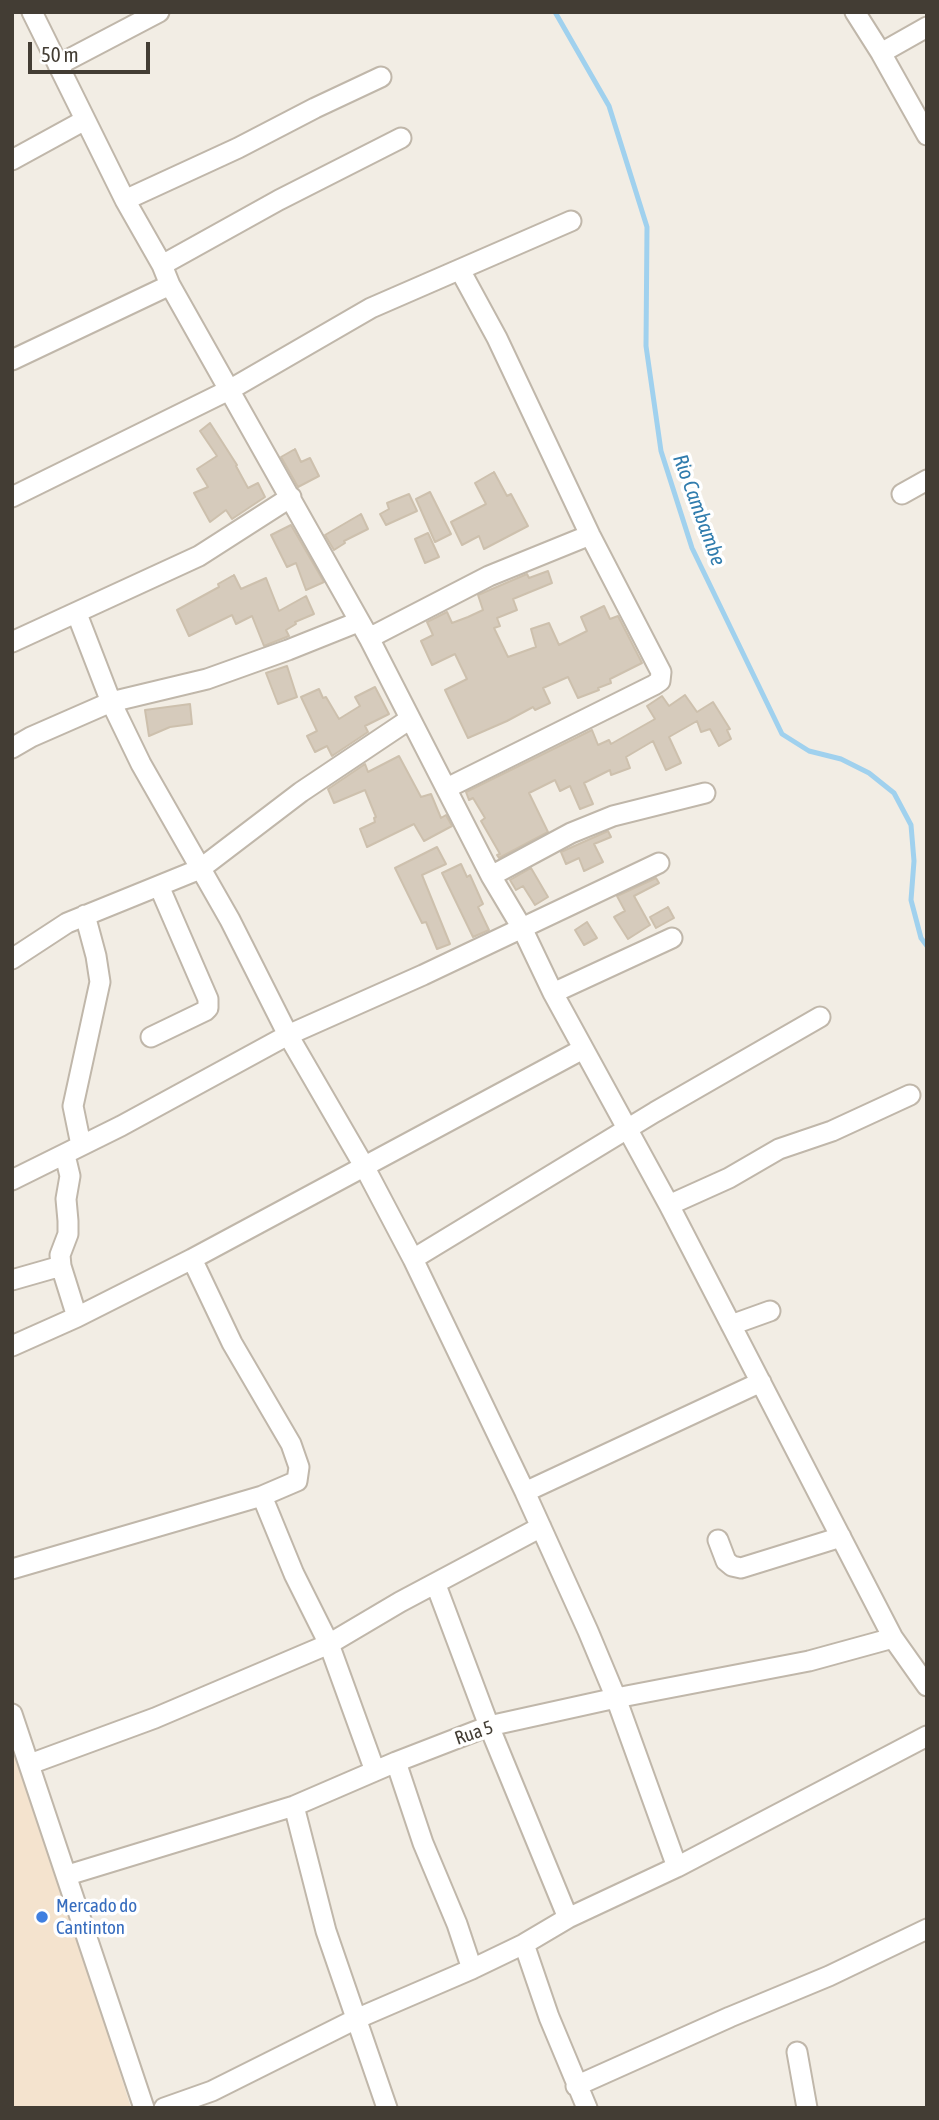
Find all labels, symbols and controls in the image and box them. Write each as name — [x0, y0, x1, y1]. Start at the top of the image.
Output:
scale bar — [32, 28, 154, 72]
text: 50 m — [41, 42, 79, 66]
water label: Rio Cambambe — [667, 451, 731, 569]
street label: Rua 5 — [452, 1716, 496, 1750]
place label: Mercado do Cantinton — [56, 1895, 137, 1939]
marker: Mercado do Cantinton — [34, 1909, 50, 1925]

